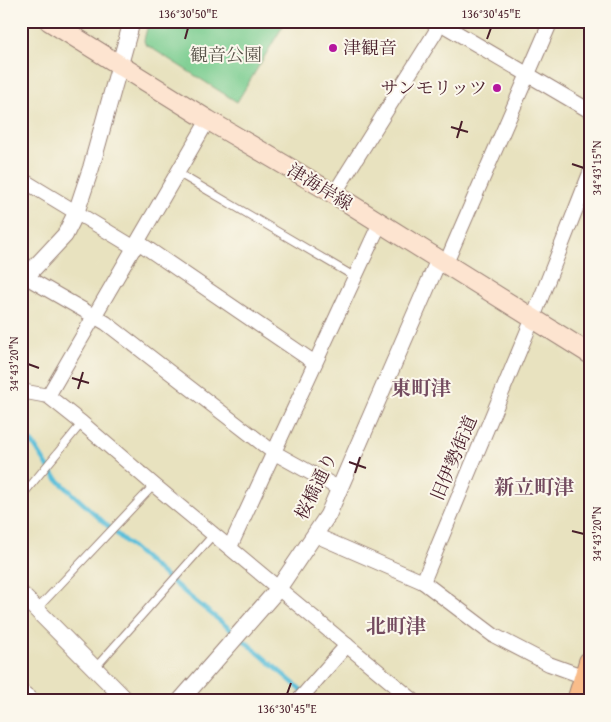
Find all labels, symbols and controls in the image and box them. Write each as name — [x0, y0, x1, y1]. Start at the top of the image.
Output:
text: 136°30'50"E — [158, 5, 218, 22]
text: 136°30'45"E — [461, 5, 521, 22]
place label: 津観音 — [343, 34, 397, 61]
park label: 観音公園 — [190, 41, 262, 68]
marker: 津観音 — [327, 42, 339, 54]
place label: サンモリッツ — [381, 74, 487, 101]
marker: サンモリッツ — [491, 82, 503, 94]
text: 34°43'15"N — [588, 140, 605, 196]
street label: 津海岸線 — [282, 156, 358, 217]
text: 34°43'20"N — [5, 336, 22, 392]
district label: 東町津 — [391, 373, 451, 402]
street label: 旧伊勢街道 — [424, 411, 484, 505]
street label: 桜橋通り — [288, 448, 343, 524]
district label: 新立町津 — [494, 472, 574, 501]
text: 34°43'20"N — [588, 506, 605, 562]
district label: 北町津 — [366, 611, 426, 640]
text: 136°30'45"E — [257, 700, 317, 717]

